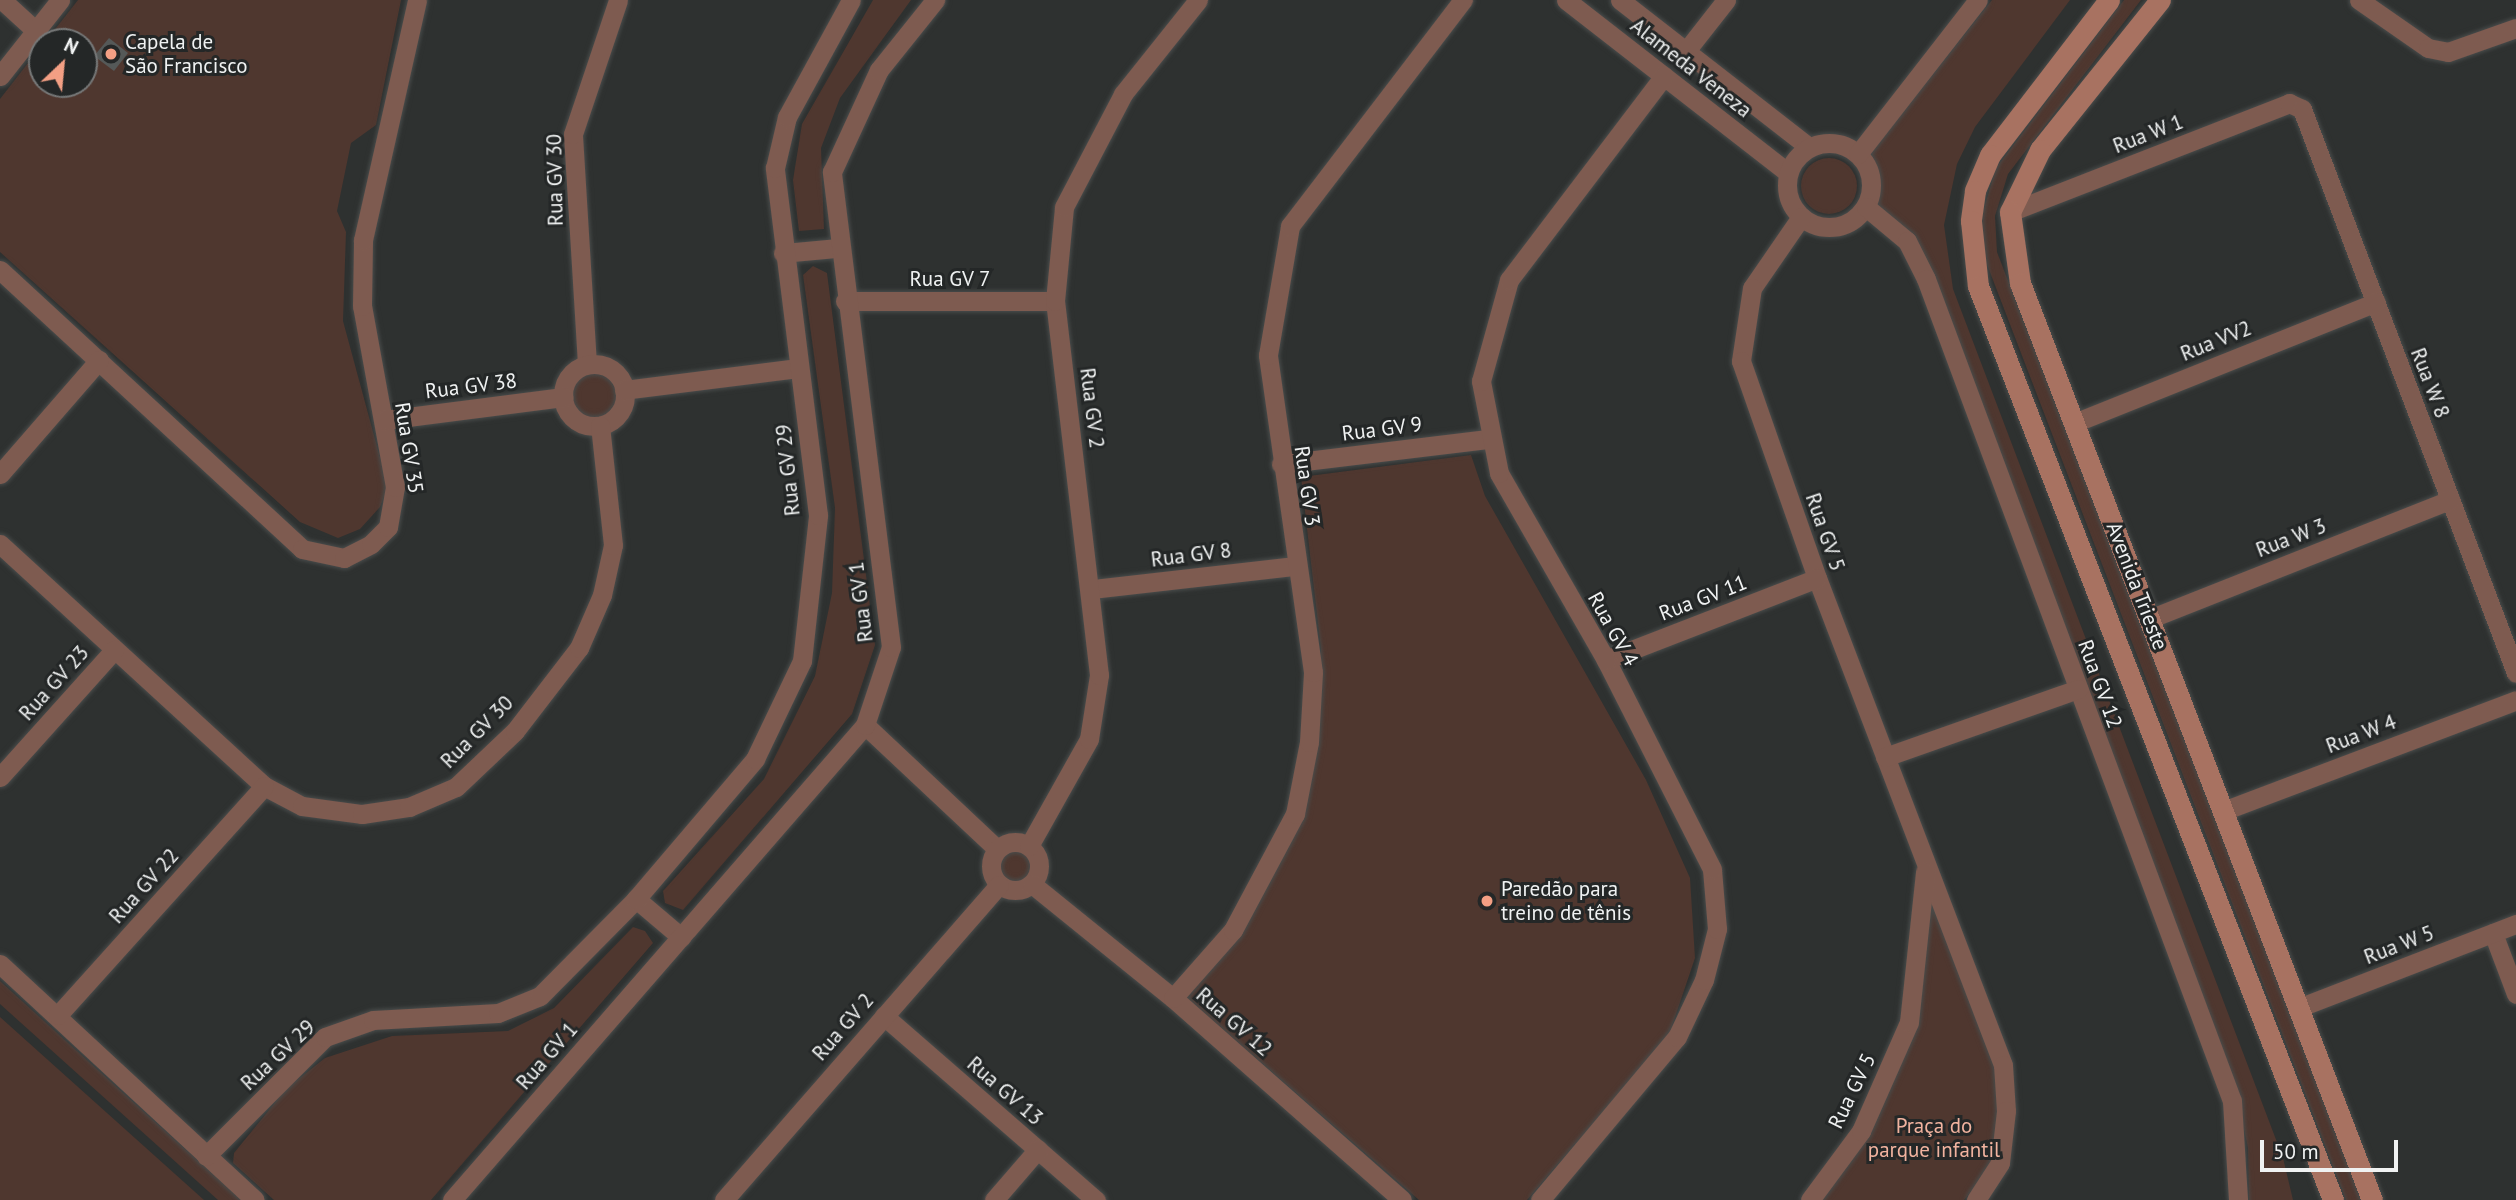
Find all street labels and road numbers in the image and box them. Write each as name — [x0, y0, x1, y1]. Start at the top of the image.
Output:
street label: Alameda Veneza — [1625, 13, 1757, 123]
street label: Rua W 1 — [2109, 109, 2187, 159]
street label: Rua GV 30 — [542, 133, 568, 227]
street label: Rua GV 7 — [909, 266, 991, 292]
street label: Rua VV2 — [2177, 315, 2255, 367]
street label: Rua W 8 — [2405, 344, 2455, 422]
street label: Rua GV 2 — [1075, 366, 1109, 450]
street label: Rua GV 38 — [423, 368, 519, 404]
street label: Rua GV 35 — [389, 400, 429, 496]
street label: Rua GV 9 — [1340, 412, 1424, 446]
street label: Rua GV 29 — [771, 422, 805, 518]
street label: Rua GV 3 — [1289, 444, 1325, 528]
street label: Rua GV 5 — [1800, 489, 1850, 575]
street label: Rua W 3 — [2252, 513, 2330, 563]
street label: Avenida Trieste — [2101, 518, 2173, 654]
street label: Rua GV 8 — [1149, 538, 1233, 572]
street label: Rua GV 1 — [844, 560, 878, 644]
street label: Rua GV 11 — [1655, 570, 1751, 626]
street label: Rua GV 4 — [1582, 587, 1644, 671]
street label: Rua GV 12 — [2072, 636, 2128, 732]
street label: Rua GV 23 — [14, 640, 94, 726]
street label: Rua GV 30 — [435, 690, 519, 774]
street label: Rua W 4 — [2322, 709, 2400, 759]
street label: Rua GV 22 — [104, 843, 184, 929]
street label: Rua W 5 — [2360, 920, 2438, 970]
street label: Rua GV 12 — [1191, 982, 1277, 1062]
street label: Rua GV 2 — [807, 988, 879, 1066]
street label: Rua GV 29 — [235, 1014, 321, 1096]
street label: Rua GV 1 — [511, 1017, 583, 1095]
street label: Rua GV 5 — [1823, 1049, 1881, 1133]
street label: Rua GV 13 — [962, 1051, 1048, 1131]

